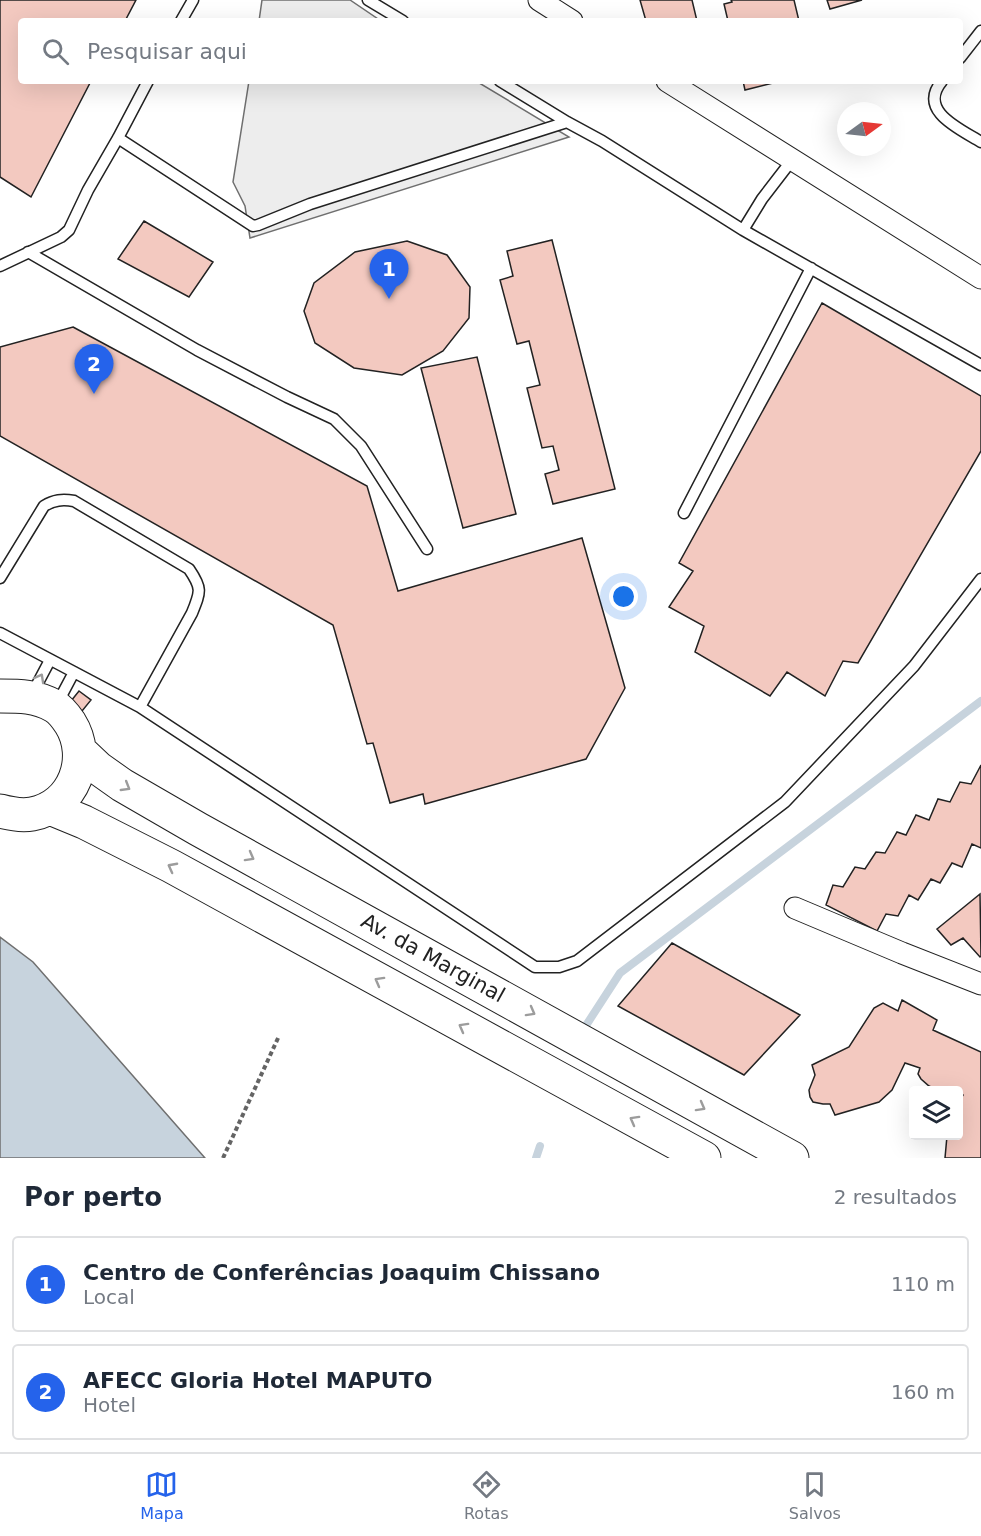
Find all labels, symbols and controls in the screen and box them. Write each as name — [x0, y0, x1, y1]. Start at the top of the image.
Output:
search box — [18, 18, 963, 84]
icon: search — [39, 35, 72, 68]
text: Pesquisar aqui — [87, 39, 247, 64]
north arrow — [837, 102, 891, 156]
pin: 1 — [370, 250, 408, 299]
pin: 2 — [74, 344, 113, 394]
your location — [609, 582, 638, 611]
one-way arrow — [33, 674, 44, 684]
one-way arrow — [120, 779, 130, 791]
one-way arrow — [243, 850, 254, 861]
one-way arrow — [167, 862, 178, 874]
street label: Av. da Marginal — [357, 909, 509, 1007]
one-way arrow — [375, 977, 386, 988]
one-way arrow — [524, 1005, 535, 1016]
one-way arrow — [459, 1023, 469, 1034]
map controls — [909, 1086, 963, 1140]
button: layers — [909, 1086, 963, 1140]
one-way arrow — [695, 1100, 705, 1111]
one-way arrow — [630, 1116, 641, 1127]
text: Por perto — [24, 1182, 162, 1212]
text: 2 resultados — [834, 1185, 957, 1209]
text: Centro de Conferências Joaquim Chissano — [83, 1260, 600, 1285]
text: 1 — [39, 1272, 52, 1296]
text: 110 m — [891, 1272, 955, 1296]
text: Local — [83, 1285, 135, 1309]
text: AFECC Gloria Hotel MAPUTO — [83, 1368, 432, 1393]
text: 2 — [39, 1380, 52, 1404]
text: 160 m — [891, 1380, 955, 1404]
text: Hotel — [83, 1393, 136, 1417]
tab: Mapa — [140, 1468, 184, 1523]
tab: Rotas — [464, 1468, 509, 1523]
tab: Salvos — [789, 1468, 841, 1523]

